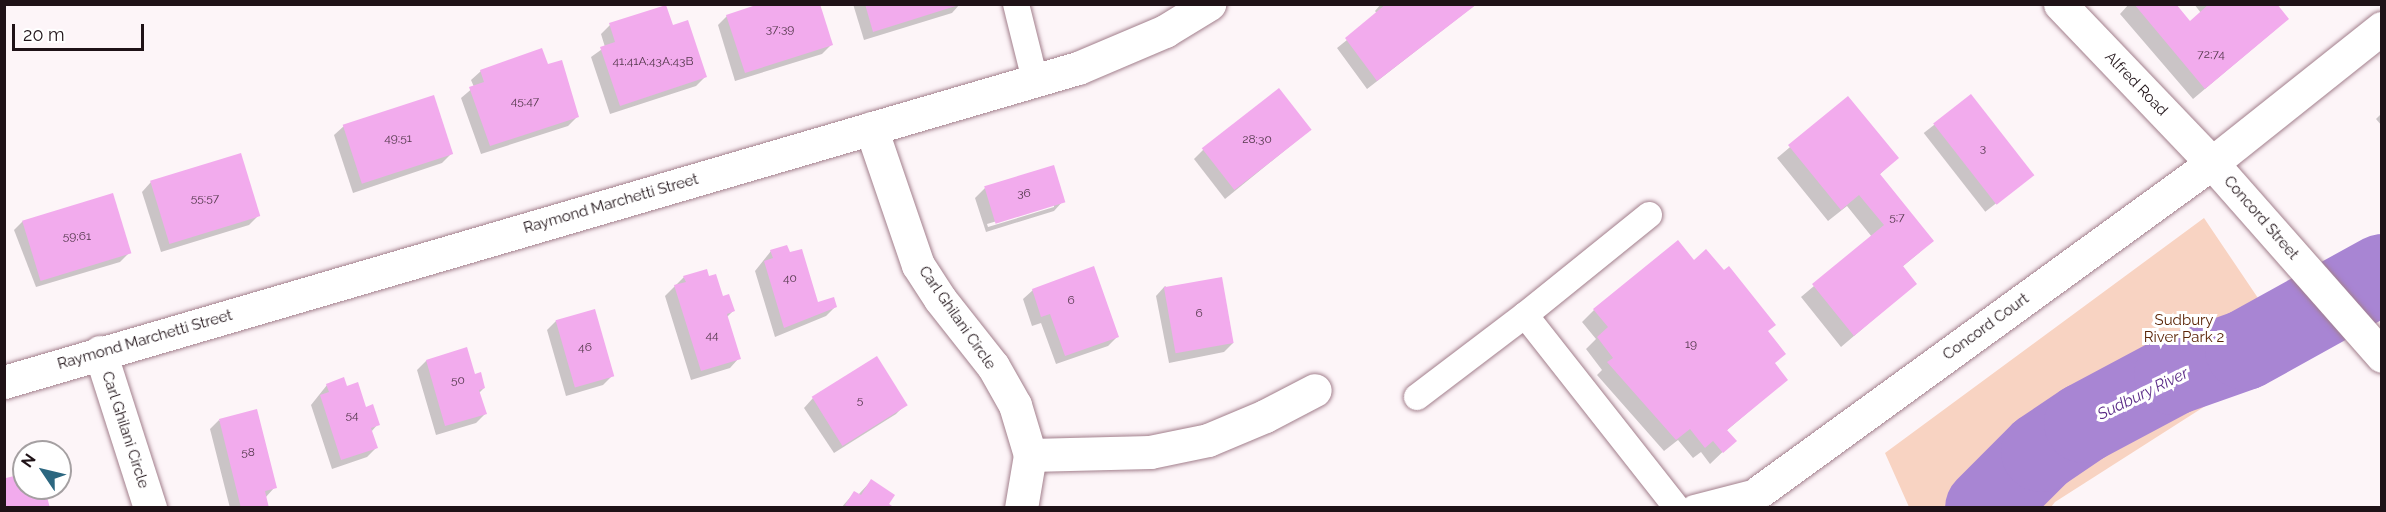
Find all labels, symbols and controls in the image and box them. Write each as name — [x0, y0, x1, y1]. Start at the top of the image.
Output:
scale bar — [15, 12, 147, 50]
house number: 37;39 — [766, 23, 794, 37]
text: 20 m — [23, 24, 65, 45]
street label: Alfred Road — [2101, 48, 2171, 120]
house number: 72;74 — [2197, 48, 2225, 62]
house number: 41;41A;43A;43B — [613, 55, 693, 69]
house number: 45;47 — [511, 95, 539, 109]
house number: 49;51 — [384, 132, 412, 146]
house number: 28;30 — [1242, 133, 1272, 147]
house number: 3 — [1980, 142, 1986, 156]
street label: Raymond Marchetti Street — [521, 170, 701, 238]
street label: Concord Street — [2220, 173, 2302, 263]
house number: 36 — [1017, 187, 1031, 201]
house number: 55;57 — [191, 192, 219, 206]
house number: 5;7 — [1889, 211, 1905, 225]
house number: 59;61 — [63, 230, 91, 244]
street label: Carl Ghilani Circle — [915, 263, 999, 373]
house number: 40 — [783, 272, 797, 286]
street label: Concord Court — [1940, 290, 2032, 364]
house number: 6 — [1067, 294, 1075, 308]
street label: Raymond Marchetti Street — [55, 306, 235, 374]
house number: 6 — [1195, 307, 1203, 321]
park label: Sudbury River Park 2 — [2144, 311, 2224, 346]
house number: 44 — [705, 329, 719, 343]
house number: 19 — [1685, 338, 1697, 352]
house number: 46 — [578, 341, 592, 355]
water label: Sudbury River — [2094, 364, 2192, 424]
street label: Carl Ghilani Circle — [98, 369, 152, 491]
house number: 50 — [451, 374, 465, 388]
house number: 5 — [857, 394, 863, 408]
house number: 54 — [345, 409, 359, 423]
north arrow — [12, 440, 72, 500]
house number: 58 — [241, 446, 255, 460]
text: N — [17, 450, 40, 471]

